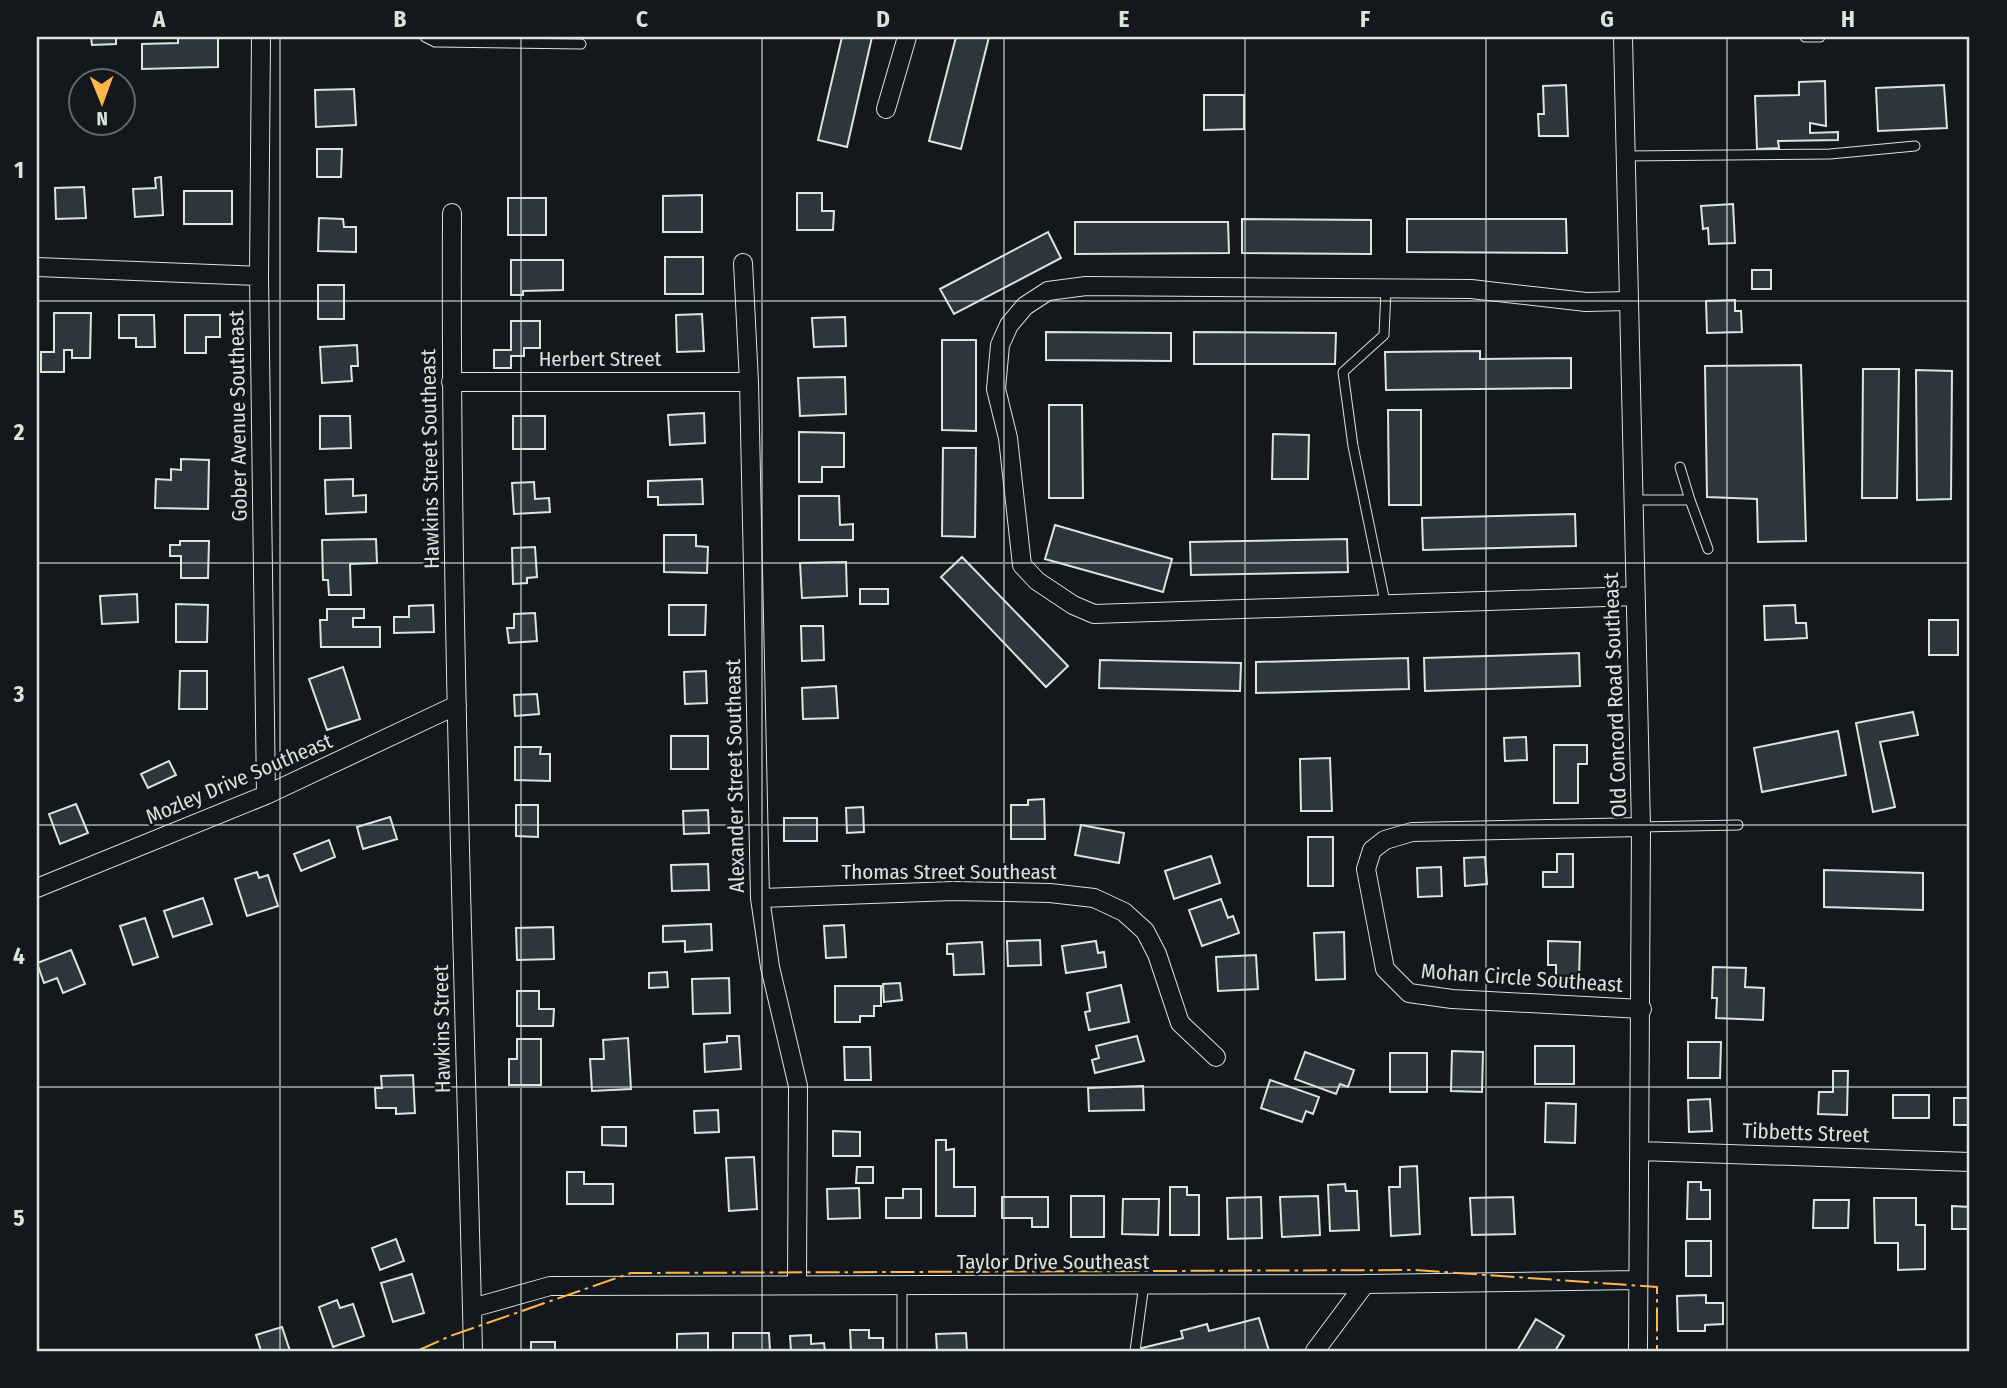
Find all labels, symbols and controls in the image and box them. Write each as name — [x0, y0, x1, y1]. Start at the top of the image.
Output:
text: A — [152, 5, 166, 33]
text: B — [394, 5, 407, 33]
text: C — [636, 5, 648, 33]
text: D — [876, 5, 890, 33]
text: E — [1119, 5, 1130, 33]
text: F — [1360, 5, 1370, 33]
text: G — [1600, 5, 1614, 33]
text: H — [1841, 5, 1855, 33]
north arrow — [66, 66, 136, 136]
text: N — [96, 107, 108, 130]
text: 1 — [14, 156, 24, 184]
street label: Gober Avenue Southeast — [223, 310, 253, 522]
street label: Herbert Street — [539, 346, 662, 372]
street label: Hawkins Street Southeast — [415, 349, 445, 569]
text: 2 — [13, 418, 25, 446]
street label: Old Concord Road Southeast — [1598, 572, 1632, 818]
street label: Alexander Street Southeast — [720, 659, 750, 893]
text: 3 — [13, 680, 25, 708]
street label: Mozley Drive Southeast — [142, 728, 336, 830]
street label: Thomas Street Southeast — [841, 859, 1057, 885]
text: 4 — [13, 942, 25, 970]
street label: Mohan Circle Southeast — [1420, 958, 1624, 998]
street label: Hawkins Street — [428, 964, 456, 1093]
street label: Tibbetts Street — [1742, 1118, 1870, 1148]
text: 5 — [13, 1204, 25, 1232]
street label: Taylor Drive Southeast — [957, 1249, 1149, 1275]

